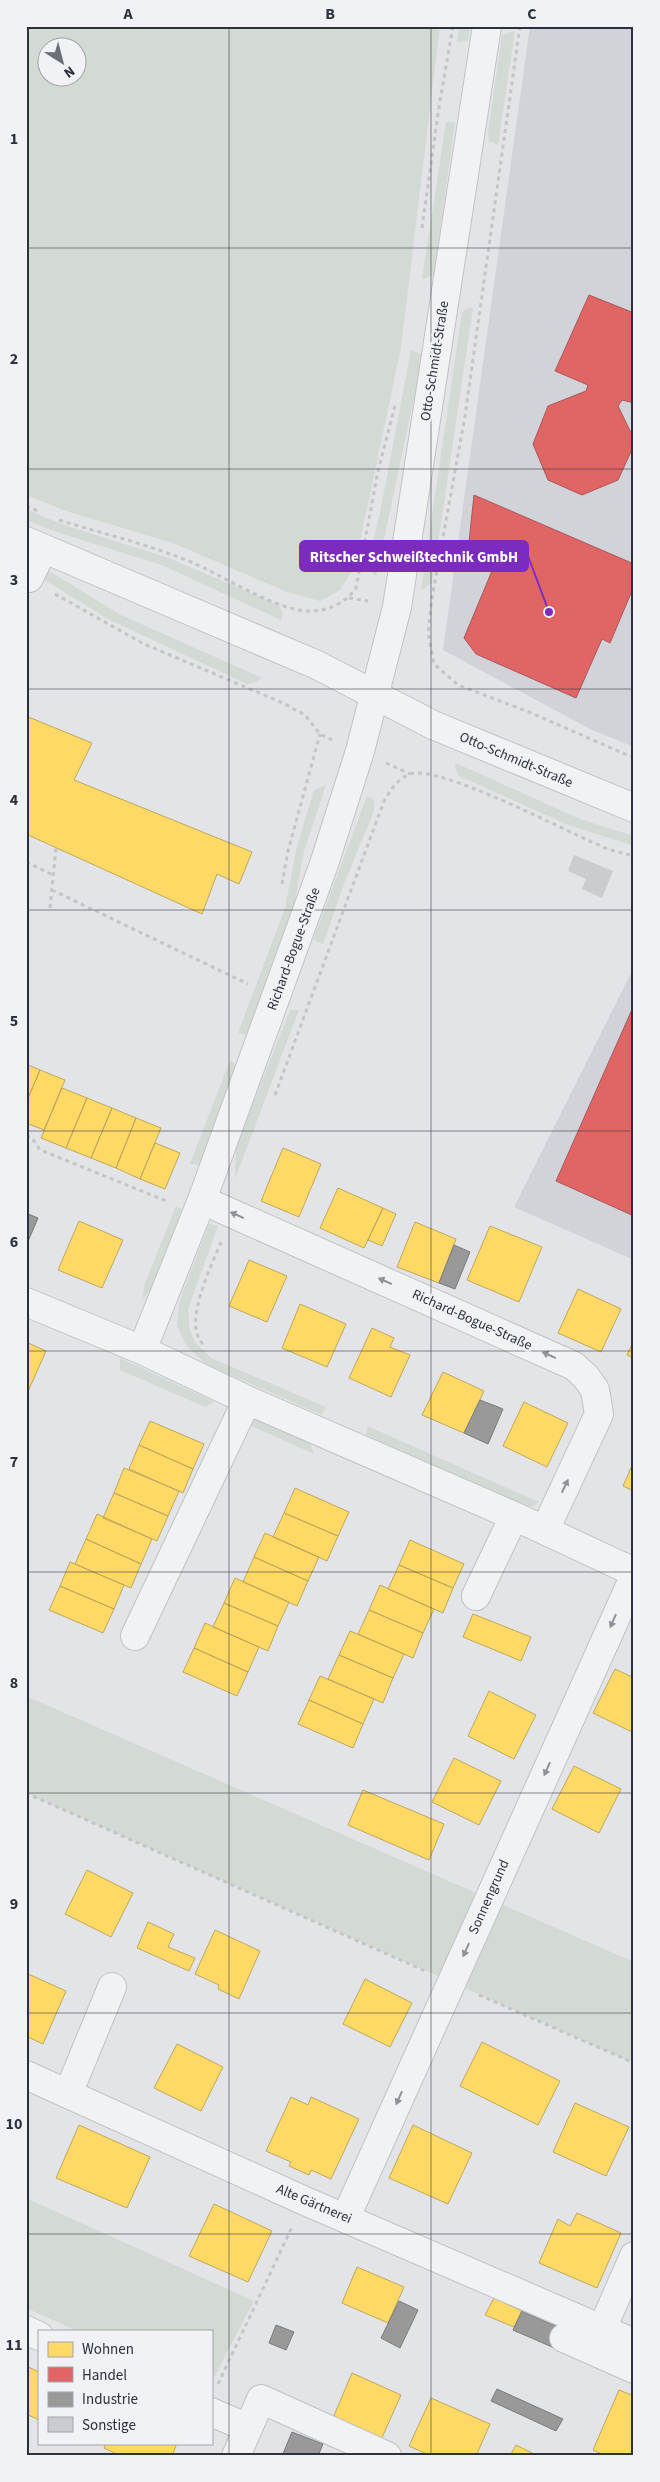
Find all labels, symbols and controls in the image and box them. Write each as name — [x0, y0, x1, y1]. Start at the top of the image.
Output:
text: A — [122, 3, 133, 25]
text: B — [325, 3, 335, 25]
text: C — [527, 3, 537, 25]
north arrow — [38, 38, 88, 88]
text: N — [59, 61, 79, 83]
text: 1 — [10, 128, 18, 150]
street label: Otto-Schmidt-Straße — [416, 299, 454, 422]
text: 2 — [10, 348, 18, 370]
callout: Ritscher Schweißtechnik GmbH — [300, 541, 528, 571]
text: Ritscher Schweißtechnik GmbH — [310, 547, 518, 568]
text: 3 — [10, 569, 18, 591]
street label: Otto-Schmidt-Straße — [456, 727, 576, 793]
text: 4 — [10, 789, 19, 811]
street label: Richard-Bogue-Straße — [262, 885, 326, 1013]
text: 5 — [10, 1010, 18, 1032]
one-way arrow — [230, 1210, 244, 1218]
text: 6 — [10, 1231, 18, 1253]
one-way arrow — [378, 1277, 392, 1285]
street label: Richard-Bogue-Straße — [409, 1285, 535, 1355]
one-way arrow — [542, 1351, 556, 1359]
text: 7 — [10, 1451, 18, 1473]
one-way arrow — [561, 1479, 569, 1493]
one-way arrow — [609, 1614, 617, 1628]
text: 8 — [10, 1672, 18, 1694]
one-way arrow — [542, 1762, 550, 1776]
street label: Sonnengrund — [464, 1856, 514, 1938]
text: 9 — [10, 1893, 18, 1915]
one-way arrow — [461, 1943, 469, 1957]
one-way arrow — [395, 2091, 403, 2105]
text: 10 — [6, 2113, 22, 2135]
street label: Alte Gärtnerei — [273, 2179, 355, 2229]
legend — [38, 2330, 212, 2444]
text: 11 — [6, 2334, 22, 2356]
text: Wohnen — [82, 2339, 134, 2360]
text: Handel — [82, 2365, 127, 2386]
text: Industrie — [82, 2389, 138, 2410]
text: Sonstige — [82, 2415, 136, 2436]

